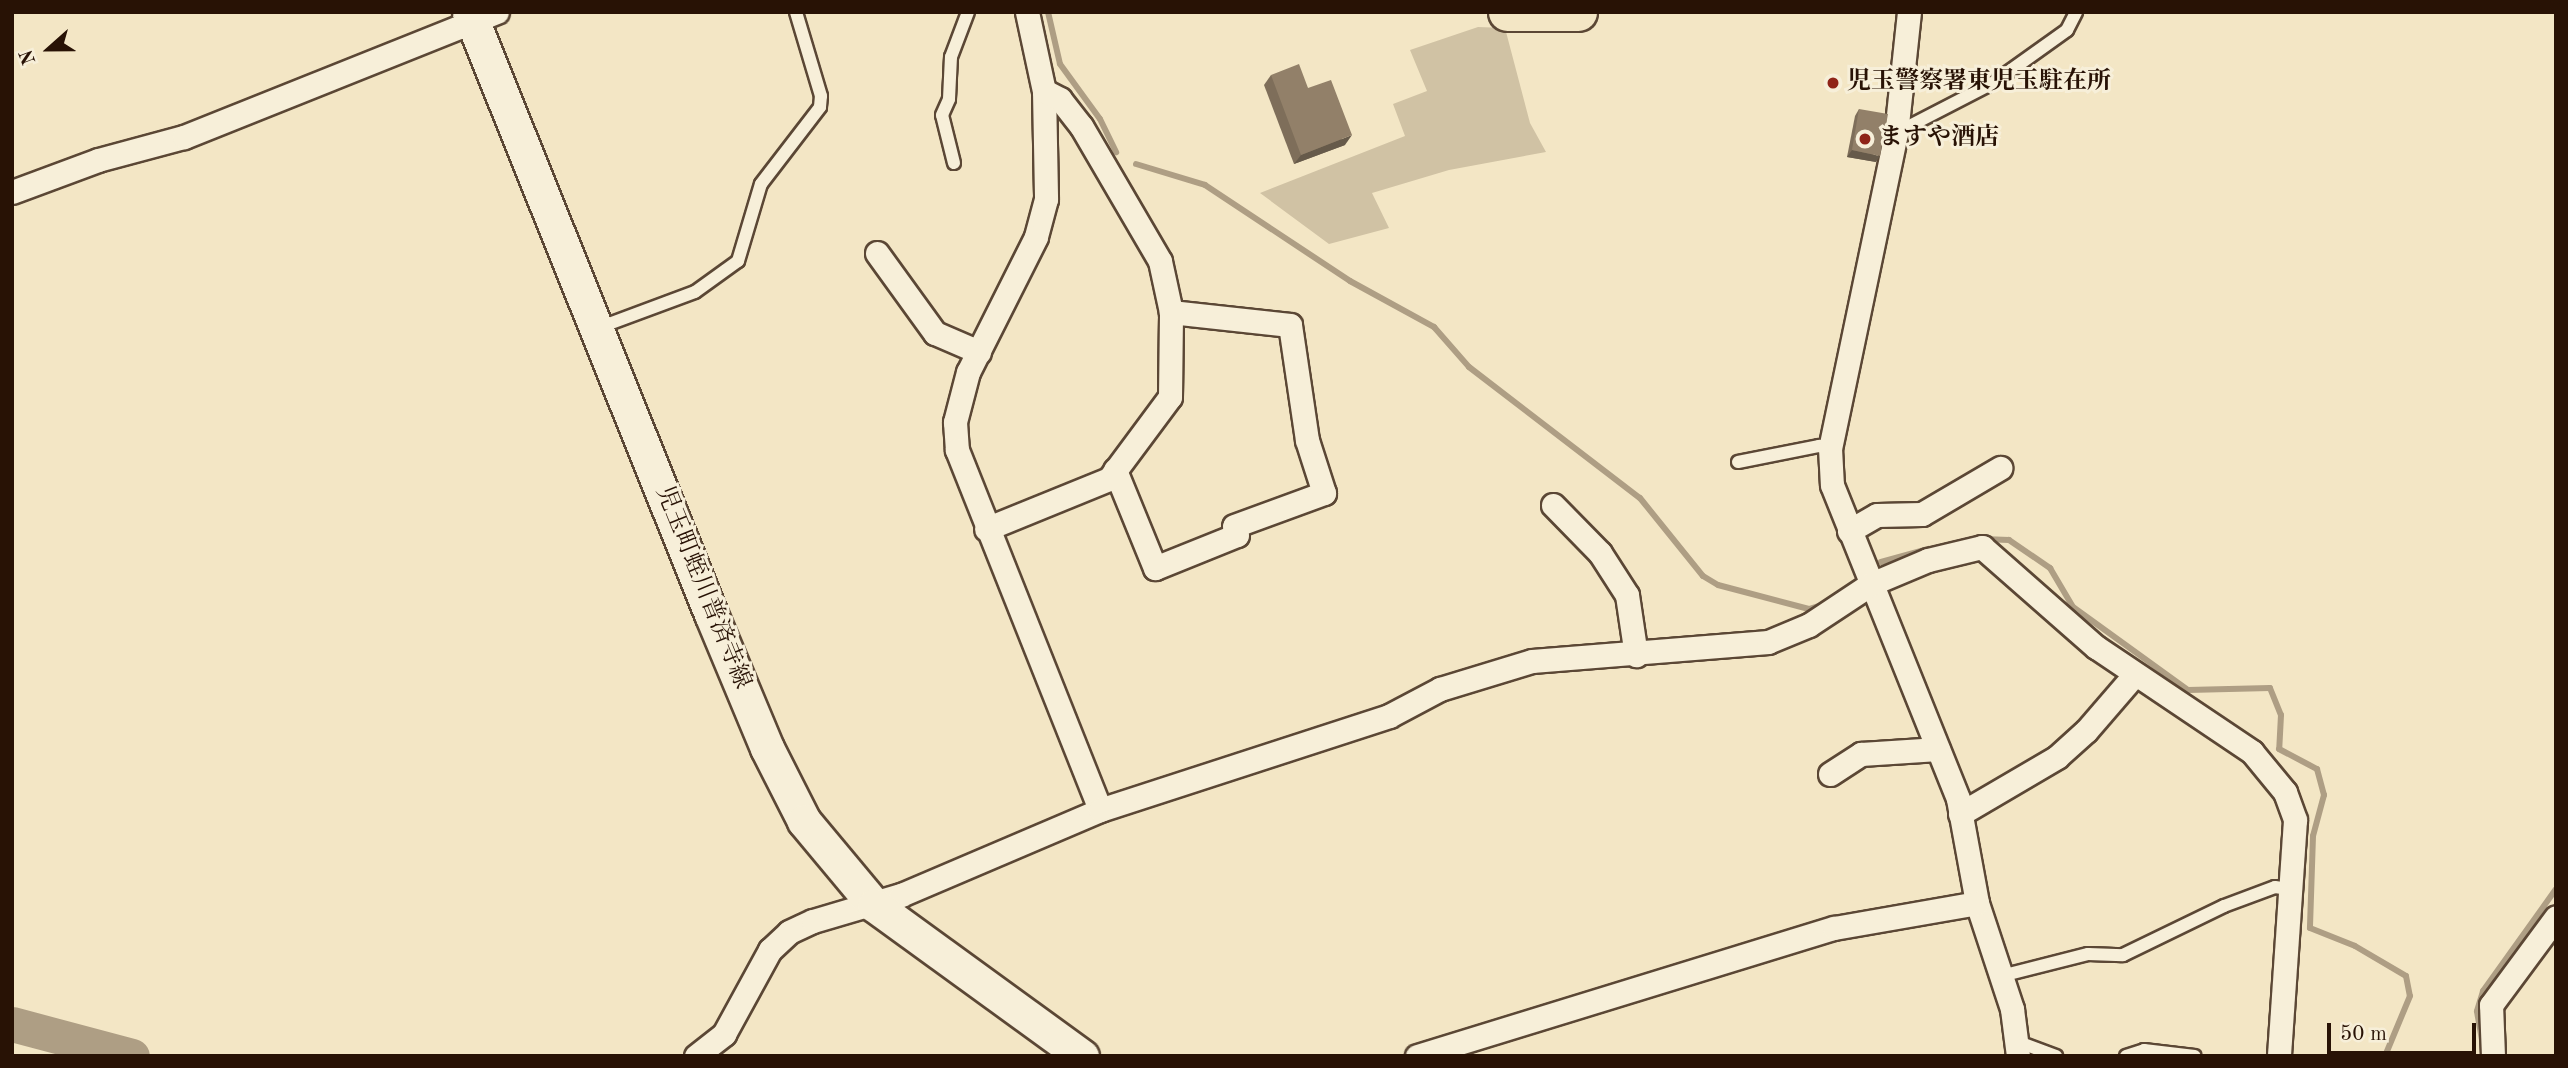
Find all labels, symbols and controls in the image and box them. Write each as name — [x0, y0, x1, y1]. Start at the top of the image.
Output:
north arrow — [14, 14, 84, 84]
text: N — [17, 47, 40, 67]
place label: 児玉警察署東児玉駐在所 — [1847, 69, 2111, 97]
marker: 児玉警察署東児玉駐在所 — [1825, 75, 1841, 91]
place label: ますや酒店 — [1879, 125, 1999, 153]
marker: ますや酒店 — [1857, 131, 1873, 147]
street label: 児玉町蛭川普済寺線 — [648, 482, 756, 694]
scale bar — [2330, 1009, 2479, 1052]
text: 50 m — [2340, 1024, 2387, 1045]

